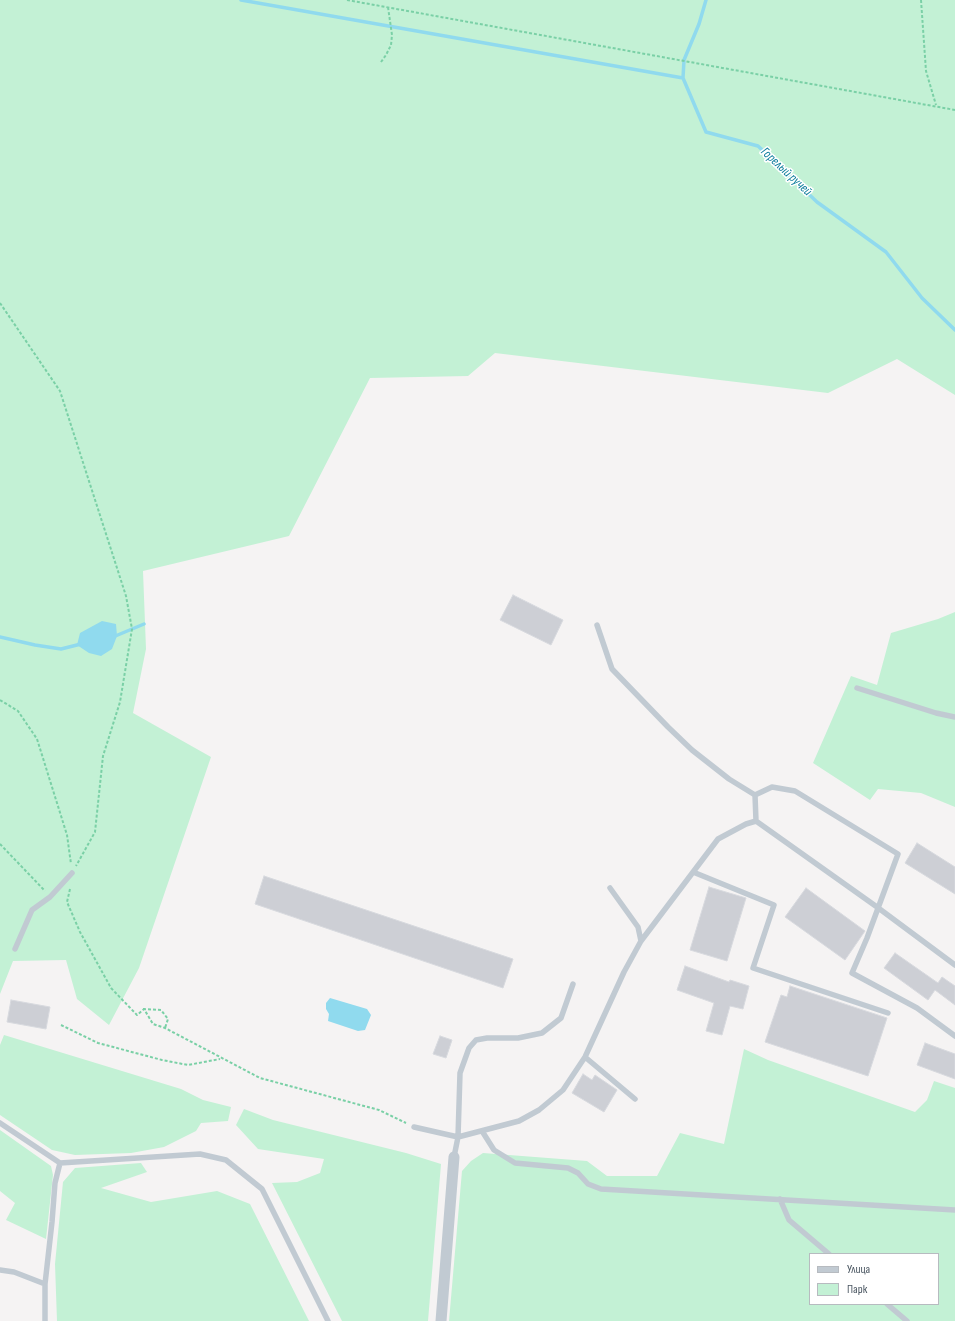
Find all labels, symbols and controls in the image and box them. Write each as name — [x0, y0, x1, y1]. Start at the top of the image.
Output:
water label: Горелый ручей — [757, 144, 815, 200]
legend — [809, 1253, 939, 1305]
text: Улица — [847, 1262, 870, 1277]
text: Парк — [847, 1282, 867, 1297]

